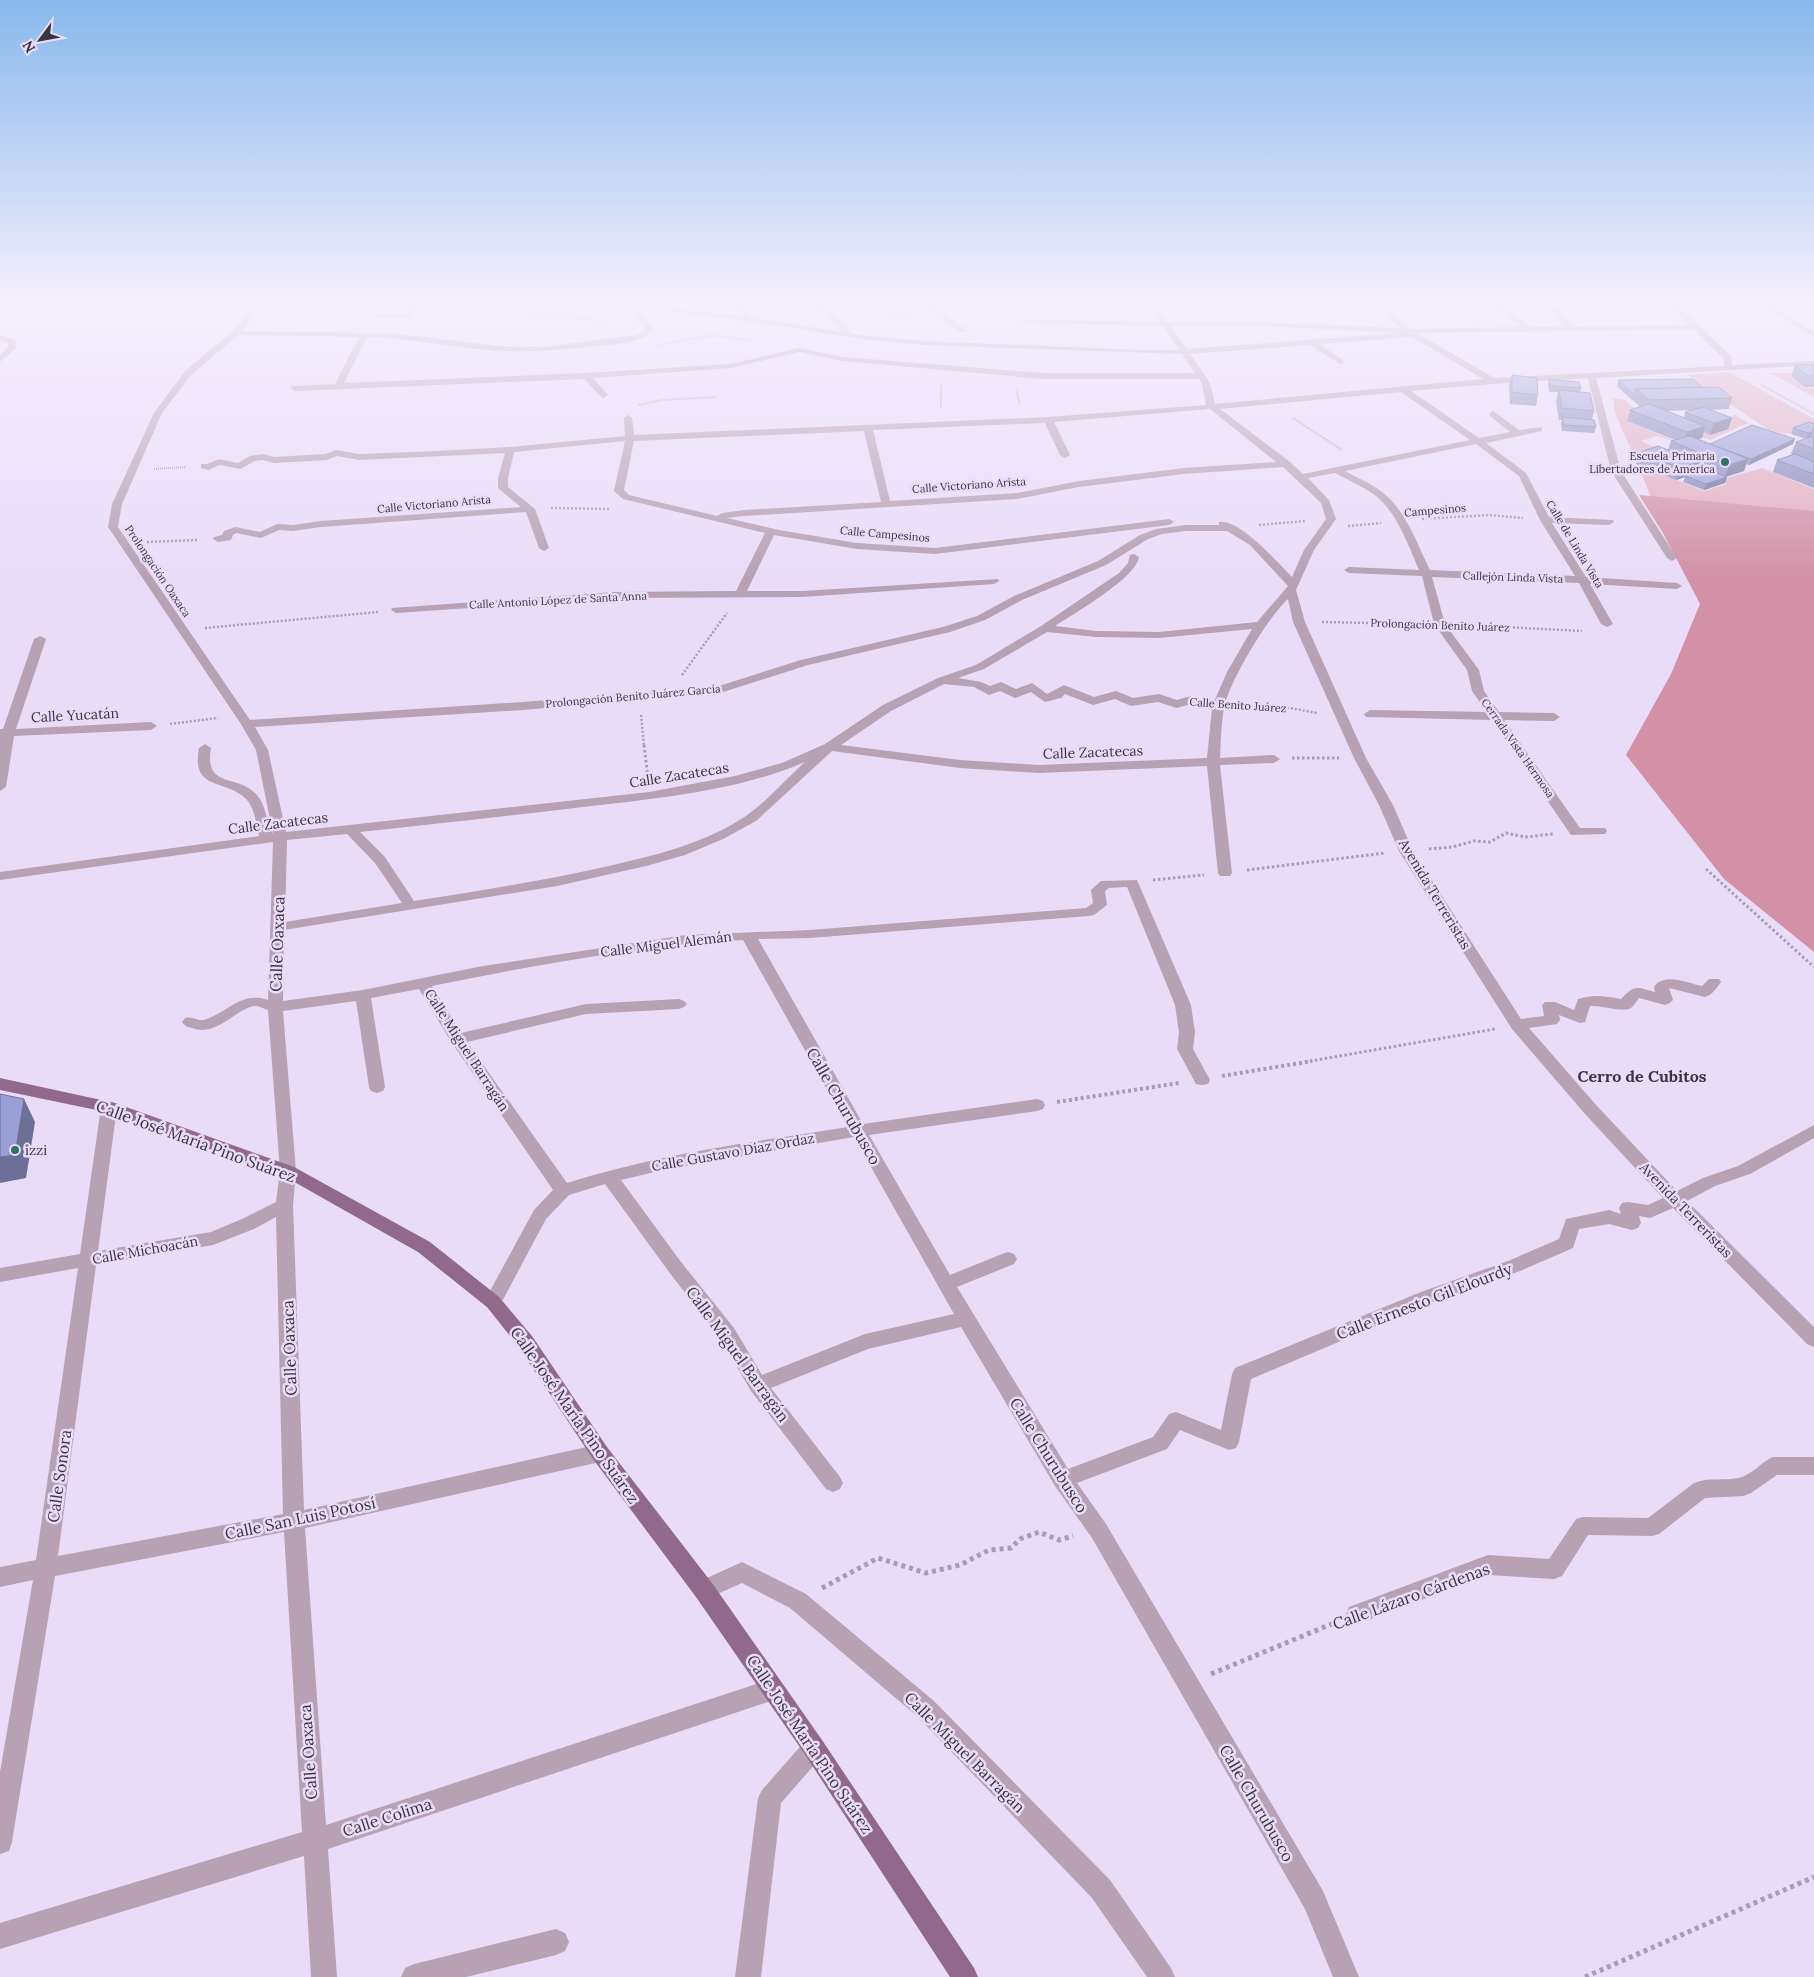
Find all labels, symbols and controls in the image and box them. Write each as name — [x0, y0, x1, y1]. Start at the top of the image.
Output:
north arrow — [15, 15, 65, 65]
text: N — [18, 37, 39, 56]
place label: Escuela Primaria Libertadores de America — [1589, 449, 1715, 476]
marker: Escuela Primaria Libertadores de America — [1719, 456, 1731, 468]
street label: Calle Victoriano Arista — [912, 474, 1027, 496]
street label: Calle Victoriano Arista — [377, 492, 492, 516]
street label: Calle de Linda Vista — [1543, 498, 1607, 591]
street label: Campesinos — [1403, 500, 1467, 520]
street label: Prolongación Oaxaca — [122, 522, 194, 620]
street label: Calle Campesinos — [839, 523, 931, 545]
street label: Callejón Linda Vista — [1462, 568, 1564, 586]
street label: Calle Antonio López de Santa Anna — [469, 588, 648, 612]
street label: Prolongación Benito Juárez — [1370, 616, 1510, 634]
street label: Prolongación Benito Juárez García — [545, 681, 721, 711]
street label: Calle Benito Juárez — [1189, 695, 1287, 715]
street label: Cerrada Vista Hermosa — [1478, 696, 1558, 801]
street label: Calle Yucatán — [31, 704, 120, 726]
street label: Calle Zacatecas — [1043, 741, 1143, 763]
street label: Calle Zacatecas — [628, 758, 730, 792]
street label: Calle Zacatecas — [227, 808, 329, 838]
street label: Avenida Terreristas — [1394, 835, 1475, 953]
street label: Calle Oaxaca — [265, 896, 289, 992]
street label: Calle Miguel Alemán — [599, 927, 733, 961]
street label: Calle Miguel Barragán — [421, 985, 514, 1115]
street label: Calle Churubusco — [802, 1044, 886, 1168]
district label: Cerro de Cubitos — [1577, 1066, 1707, 1086]
street label: Calle José María Pino Suárez — [93, 1095, 299, 1187]
street label: Calle Gustavo Díaz Ordaz — [650, 1129, 816, 1175]
place label: izzi — [25, 1141, 47, 1159]
marker: izzi — [9, 1144, 21, 1156]
street label: Avenida Terreristas — [1635, 1158, 1736, 1262]
street label: Calle Michoacán — [91, 1232, 200, 1268]
street label: Calle Ernesto Gil Elourdy — [1333, 1258, 1515, 1344]
street label: Calle Miguel Barragán — [682, 1282, 794, 1426]
street label: Calle Oaxaca — [277, 1300, 301, 1396]
street label: Calle José María Pino Suárez — [506, 1323, 644, 1507]
street label: Calle Churubusco — [1006, 1394, 1092, 1516]
street label: Calle Sonora — [43, 1428, 75, 1524]
street label: Calle San Luis Potosí — [223, 1492, 377, 1544]
street label: Calle Lázaro Cárdenas — [1330, 1558, 1492, 1634]
street label: Calle José María Pino Suárez — [743, 1651, 877, 1837]
street label: Calle Miguel Barragán — [900, 1687, 1030, 1817]
street label: Calle Oaxaca — [295, 1704, 321, 1800]
street label: Calle Churubusco — [1215, 1741, 1299, 1865]
street label: Calle Colima — [340, 1793, 434, 1841]

